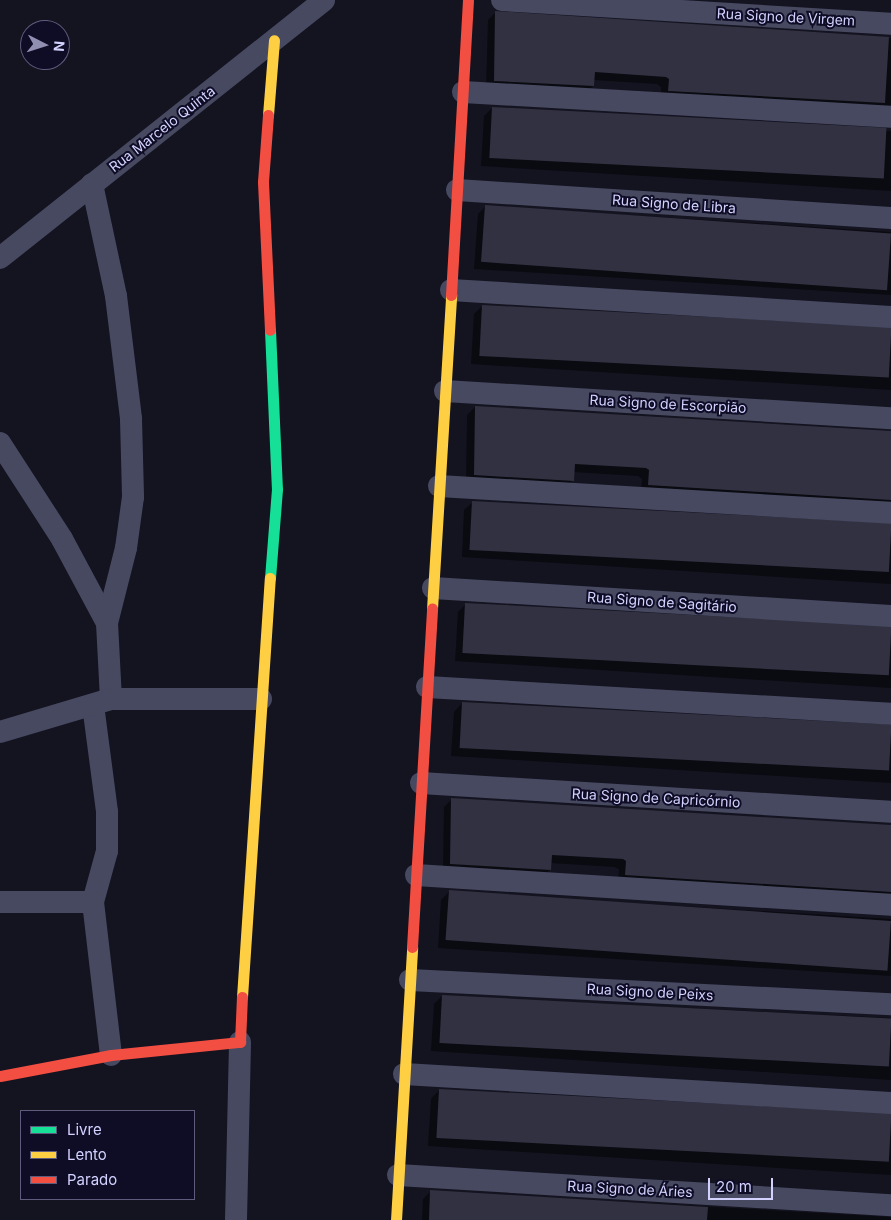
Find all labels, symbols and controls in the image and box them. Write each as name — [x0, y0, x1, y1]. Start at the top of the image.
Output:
street label: Rua Signo de Virgem — [716, 5, 856, 29]
north arrow — [20, 20, 70, 70]
text: N — [51, 40, 68, 52]
street label: Rua Marcelo Quinta — [106, 82, 218, 176]
street label: Rua Signo de Libra — [611, 191, 737, 217]
street label: Rua Signo de Escorpião — [589, 391, 747, 417]
street label: Rua Signo de Sagitário — [587, 588, 737, 616]
street label: Rua Signo de Capricórnio — [571, 785, 741, 811]
street label: Rua Signo de Peixs — [586, 980, 714, 1004]
legend — [20, 1110, 195, 1200]
text: Livre — [67, 1120, 102, 1139]
text: Lento — [67, 1145, 107, 1164]
scale bar — [711, 1168, 776, 1200]
text: Parado — [67, 1170, 117, 1189]
street label: Rua Signo de Áries — [567, 1177, 693, 1201]
text: 20 m — [716, 1177, 752, 1196]

